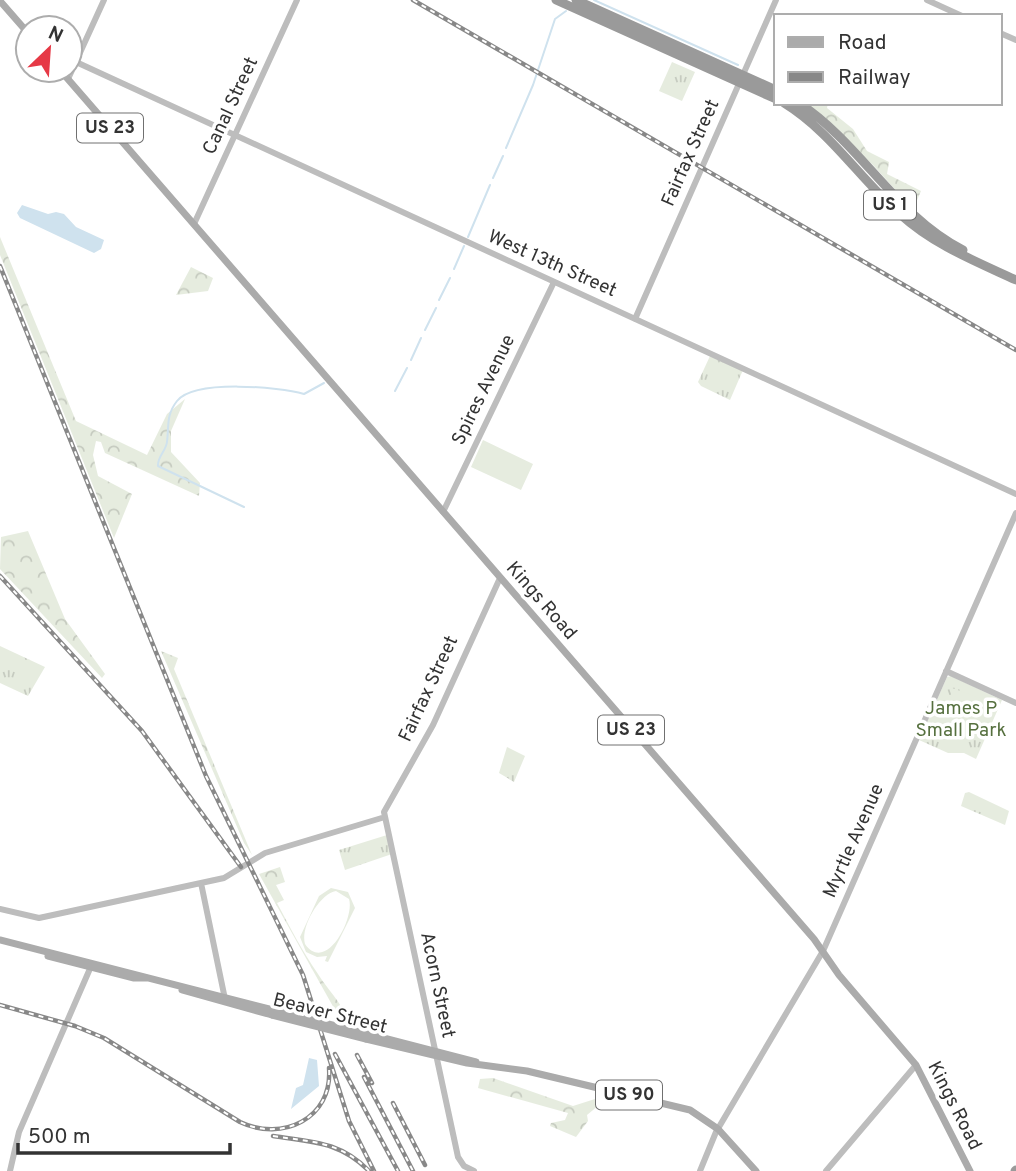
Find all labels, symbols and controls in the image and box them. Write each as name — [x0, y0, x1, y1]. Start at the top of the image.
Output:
north arrow — [14, 14, 84, 84]
legend — [774, 14, 1002, 105]
text: N — [44, 22, 67, 49]
text: Road — [838, 30, 887, 57]
street label: Canal Street — [198, 53, 264, 159]
text: Railway — [838, 65, 911, 92]
street label: Fairfax Street — [657, 96, 725, 210]
road number: US 23 — [77, 113, 143, 142]
road number: US 1 — [864, 190, 916, 220]
street label: West 13th Street — [484, 225, 620, 303]
street label: Spires Avenue — [447, 331, 521, 449]
street label: Kings Road — [500, 557, 582, 645]
street label: Fairfax Street — [394, 632, 464, 746]
park label: James P Small Park — [915, 697, 1007, 743]
road number: US 23 — [598, 716, 664, 744]
street label: Myrtle Avenue — [818, 780, 890, 902]
street label: Acorn Street — [414, 930, 460, 1040]
street label: Beaver Street — [270, 988, 390, 1040]
street label: Kings Road — [921, 1058, 987, 1154]
road number: US 90 — [596, 1080, 662, 1110]
scale bar — [18, 1112, 229, 1156]
text: 500 m — [28, 1124, 91, 1151]

